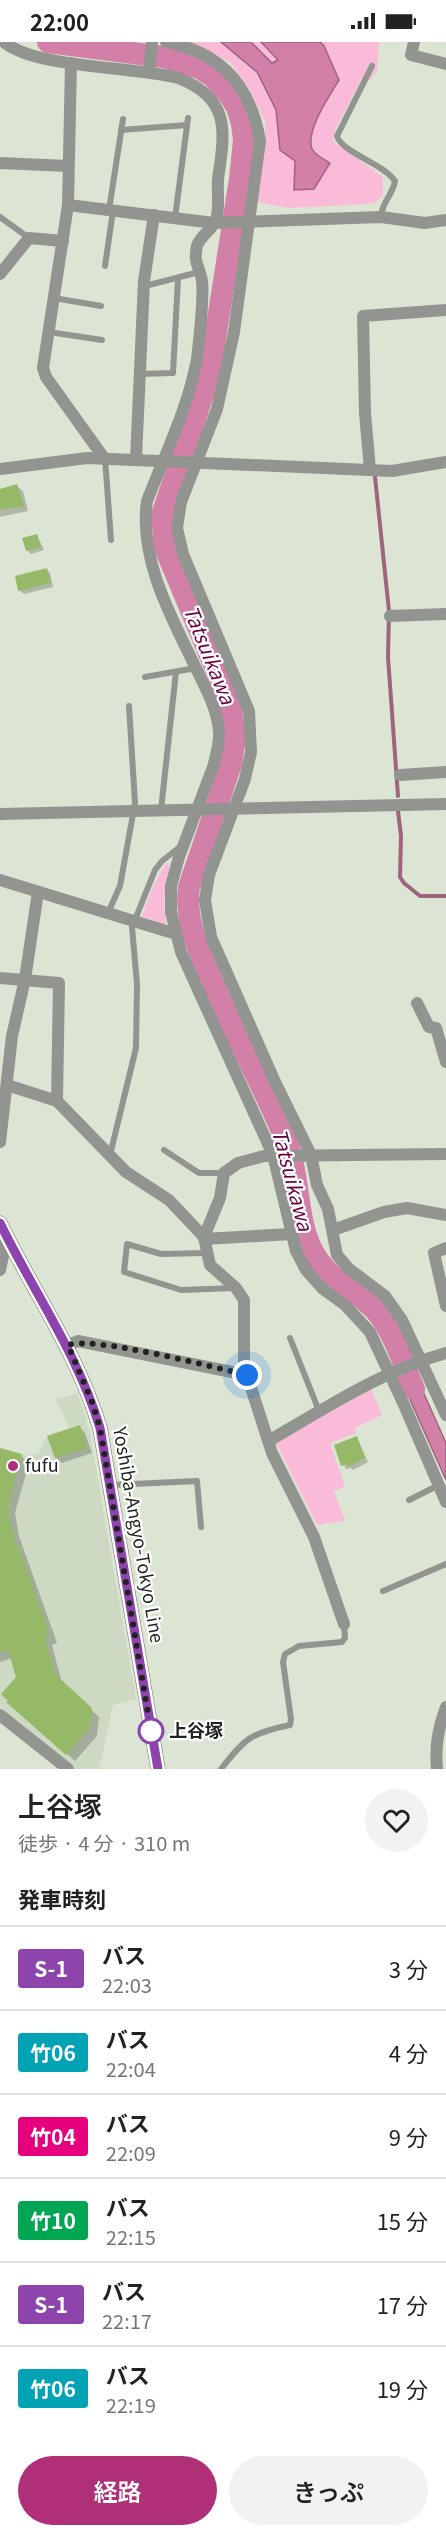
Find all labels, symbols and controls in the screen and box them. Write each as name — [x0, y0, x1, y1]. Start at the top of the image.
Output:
text: 22:00 — [30, 5, 89, 37]
water label: Tatsuikawa — [177, 601, 244, 709]
water label: Tatsuikawa — [266, 1125, 321, 1235]
your location — [232, 1360, 262, 1390]
street label: Yoshiba-Angyo-Tokyo Line — [108, 1424, 172, 1645]
place label: fufu — [25, 1451, 59, 1477]
marker: fufu — [6, 1459, 20, 1473]
place label: 上谷塚 — [169, 1716, 223, 1742]
marker: 上谷塚 — [138, 1718, 164, 1744]
text: 上谷塚 — [18, 1785, 102, 1825]
button: heart — [365, 1789, 428, 1852]
text: 徒歩 · 4 分 · 310 m — [18, 1828, 190, 1857]
text: 発車時刻 — [18, 1882, 106, 1914]
text: バス — [102, 1938, 146, 1970]
text: 3 分 — [389, 1952, 428, 1984]
text: S-1 — [34, 1953, 68, 1983]
text: 22:03 — [102, 1970, 152, 1999]
text: バス — [106, 2022, 150, 2054]
text: 4 分 — [389, 2036, 428, 2068]
text: 竹06 — [30, 2037, 76, 2067]
text: 22:04 — [106, 2054, 156, 2083]
text: バス — [106, 2106, 150, 2138]
text: 9 分 — [389, 2120, 428, 2152]
text: 竹04 — [30, 2121, 76, 2151]
text: 22:09 — [106, 2138, 156, 2167]
text: バス — [106, 2190, 150, 2222]
text: 15 分 — [377, 2204, 428, 2236]
text: 竹10 — [30, 2205, 76, 2235]
text: 22:15 — [106, 2222, 156, 2251]
text: バス — [102, 2274, 146, 2306]
text: 17 分 — [377, 2288, 428, 2320]
text: S-1 — [34, 2289, 68, 2319]
text: 22:17 — [102, 2306, 152, 2335]
text: バス — [106, 2358, 150, 2390]
text: 19 分 — [377, 2372, 428, 2404]
text: 竹06 — [30, 2373, 76, 2403]
text: 22:19 — [106, 2390, 156, 2419]
button: 経路 — [18, 2456, 217, 2525]
button: きっぷ — [229, 2456, 428, 2525]

